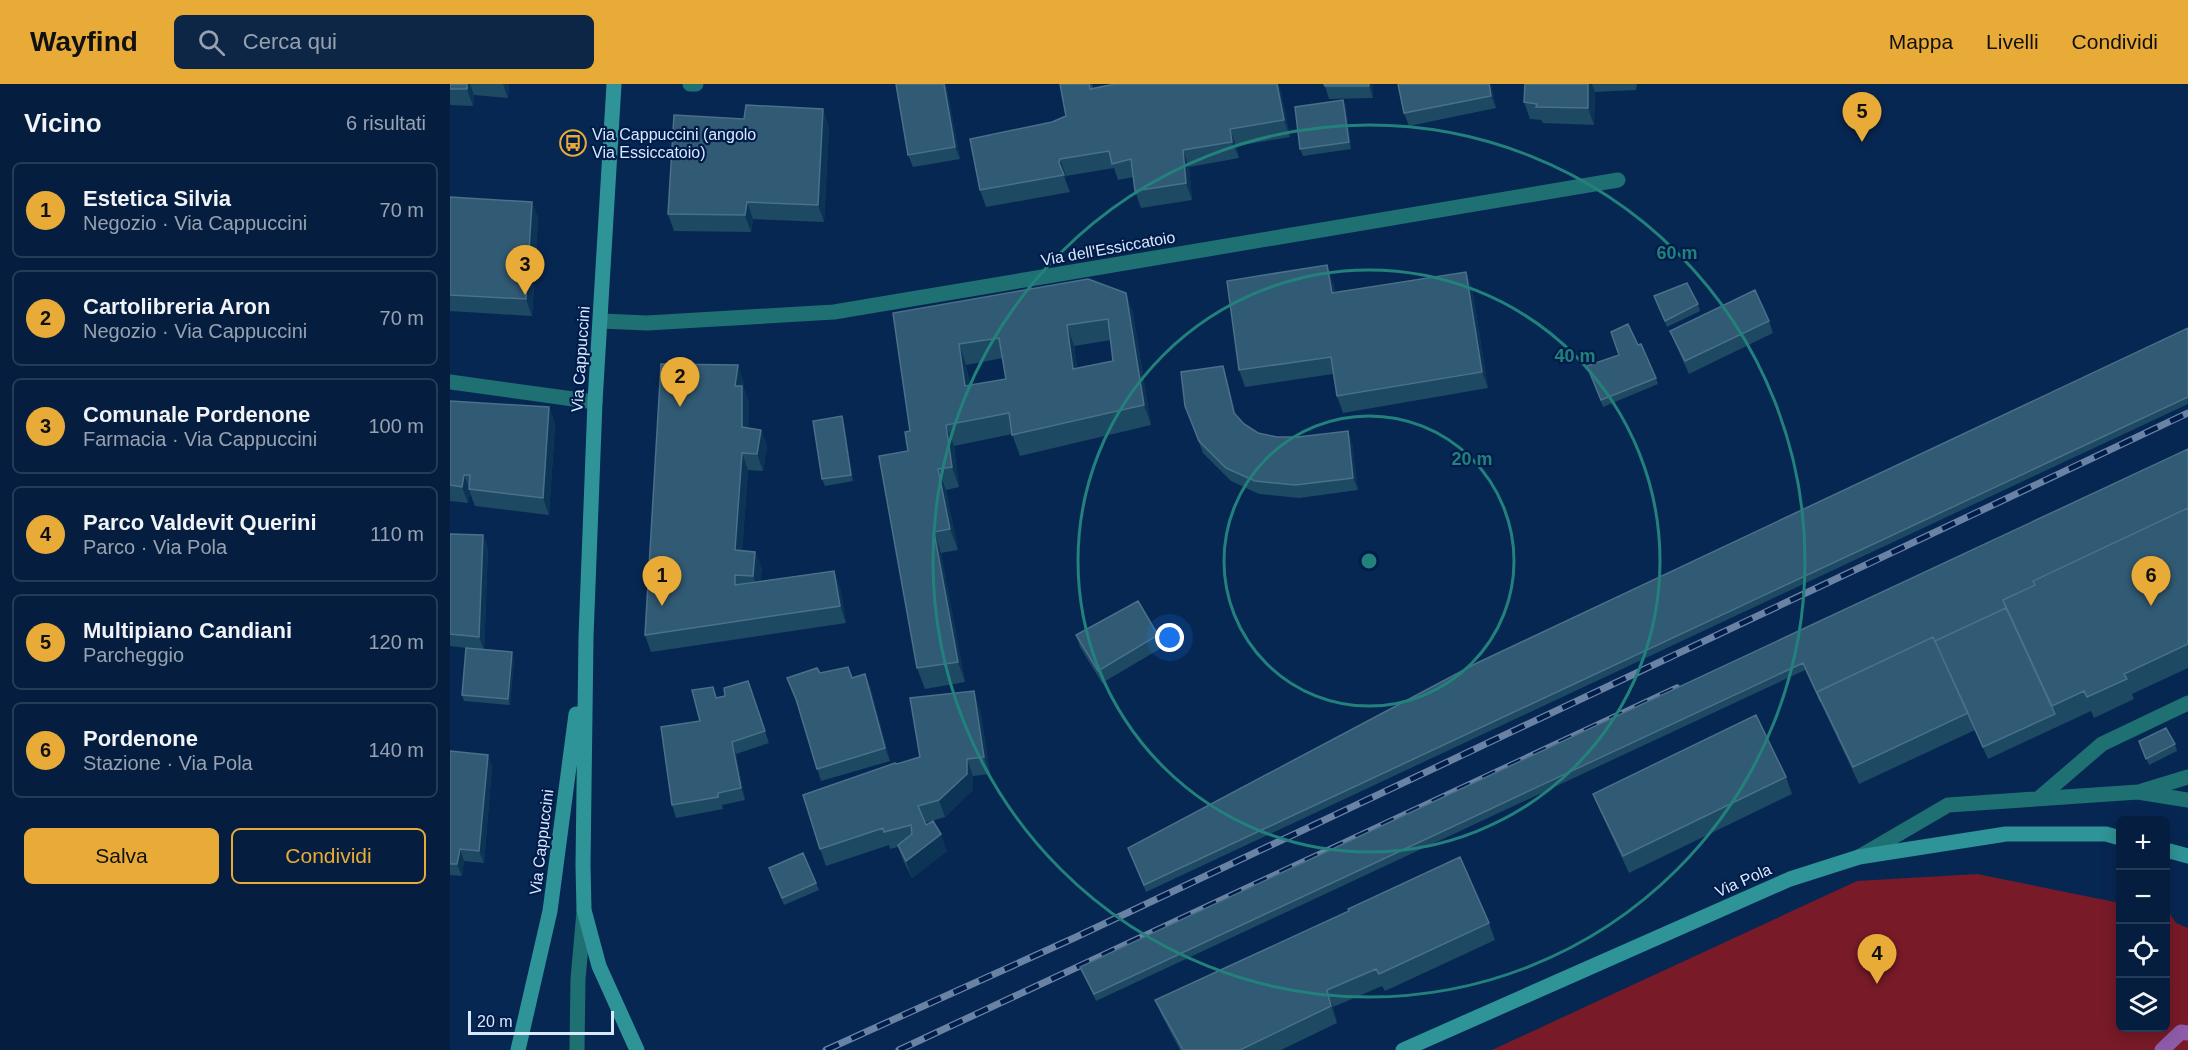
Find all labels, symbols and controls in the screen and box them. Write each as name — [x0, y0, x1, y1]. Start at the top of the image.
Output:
search box — [174, 15, 594, 69]
text: Wayfind — [30, 26, 138, 57]
icon: search — [195, 26, 228, 59]
text: Cerca qui — [243, 29, 337, 54]
text: Mappa — [1889, 30, 1953, 53]
text: Livelli — [1986, 30, 2039, 53]
text: Condividi — [2072, 30, 2158, 53]
pin: 5 — [1842, 92, 1882, 142]
text: Vicino — [24, 108, 102, 138]
text: 6 risultati — [346, 112, 426, 134]
place label: Via Cappuccini (angolo Via Essiccatoio) — [592, 126, 756, 161]
bus stop icon: Via Cappuccini (angolo Via Essiccatoio) — [558, 128, 588, 158]
text: Estetica Silvia — [83, 186, 231, 211]
text: 1 — [40, 199, 51, 221]
text: 70 m — [380, 199, 424, 221]
text: Negozio · Via Cappuccini — [83, 212, 307, 234]
street label: Via dell'Essiccatoio — [1040, 228, 1177, 269]
text: 60 m — [1656, 243, 1698, 263]
pin: 3 — [506, 246, 544, 295]
text: Cartolibreria Aron — [83, 294, 270, 319]
street label: Via Cappuccini — [568, 305, 593, 413]
text: 2 — [40, 307, 51, 329]
text: 70 m — [380, 307, 424, 329]
text: Negozio · Via Cappuccini — [83, 320, 307, 342]
text: 40 m — [1554, 346, 1596, 366]
pin: 2 — [660, 358, 700, 407]
text: Comunale Pordenone — [83, 402, 310, 427]
text: 3 — [40, 415, 51, 437]
text: 100 m — [368, 415, 424, 437]
text: Farmacia · Via Cappuccini — [83, 428, 317, 450]
text: 20 m — [1451, 449, 1493, 469]
text: Parco Valdevit Querini — [83, 510, 317, 535]
text: 4 — [40, 523, 51, 545]
text: 110 m — [370, 523, 424, 545]
text: Parco · Via Pola — [83, 536, 227, 558]
centre of rings — [1359, 551, 1379, 571]
pin: 1 — [642, 556, 682, 606]
pin: 6 — [2132, 556, 2170, 606]
text: Multipiano Candiani — [83, 618, 292, 643]
your location — [1155, 623, 1184, 652]
text: 5 — [40, 631, 51, 653]
text: 120 m — [368, 631, 424, 653]
text: Parcheggio — [83, 644, 184, 666]
text: Pordenone — [83, 726, 198, 751]
text: 6 — [40, 739, 51, 761]
text: 140 m — [368, 739, 424, 761]
text: Stazione · Via Pola — [83, 752, 253, 774]
street label: Via Cappuccini — [527, 788, 556, 896]
map controls — [2116, 816, 2170, 1032]
button: + — [2116, 816, 2170, 870]
button: Salva — [24, 828, 219, 884]
button: Condividi — [231, 828, 426, 884]
street label: Via Pola — [1713, 861, 1774, 900]
button: − — [2116, 870, 2170, 924]
button: locate — [2116, 924, 2170, 978]
pin: 4 — [1858, 934, 1896, 984]
button: layers — [2116, 978, 2170, 1032]
scale bar — [468, 1008, 614, 1036]
text: 20 m — [477, 1013, 513, 1030]

